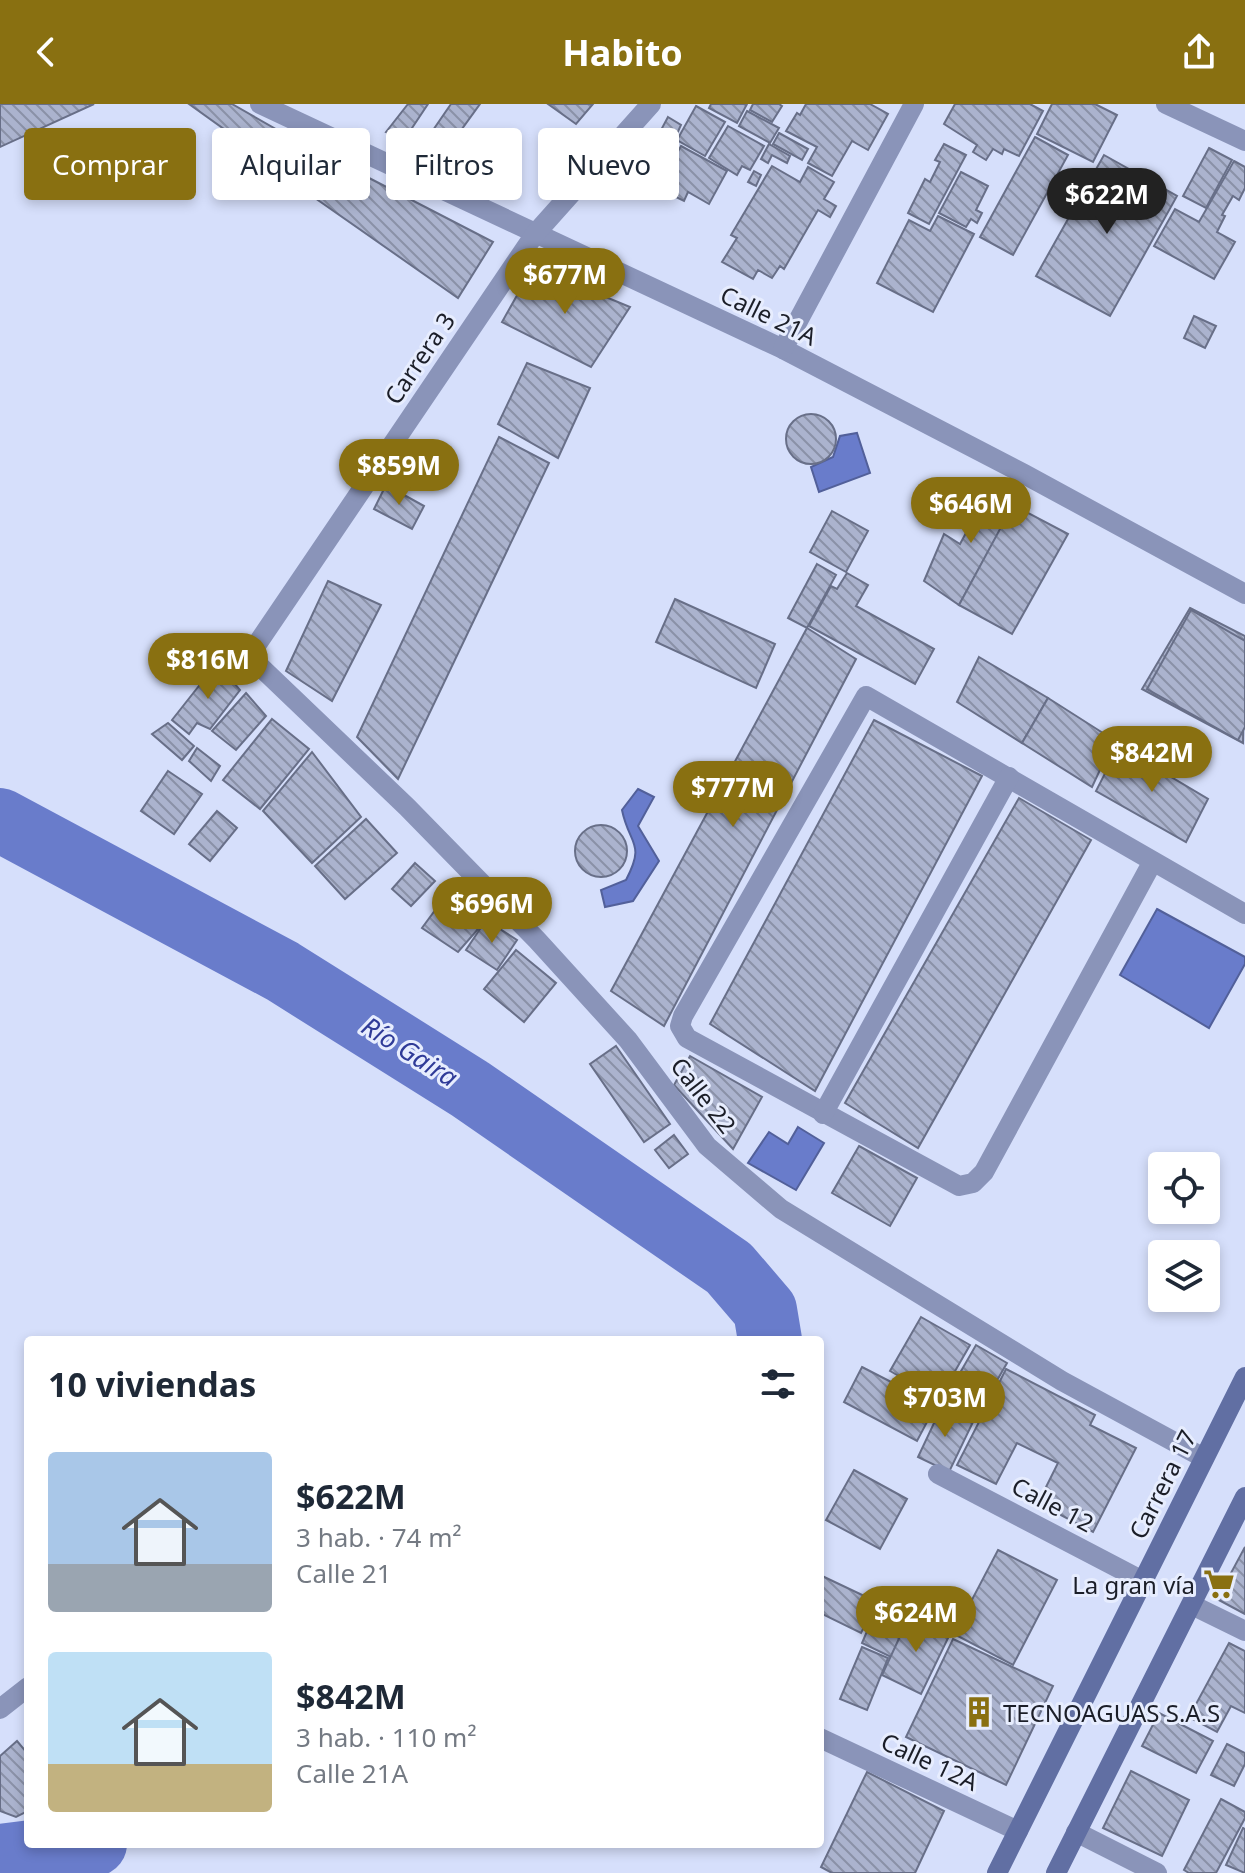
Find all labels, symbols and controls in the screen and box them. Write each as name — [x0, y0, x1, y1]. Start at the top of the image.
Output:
text: Habito — [562, 28, 683, 77]
icon: back — [24, 30, 68, 74]
icon: share — [1177, 30, 1221, 74]
chip: Comprar — [24, 128, 196, 200]
chip: Alquilar — [212, 128, 370, 200]
chip: Filtros — [386, 128, 522, 200]
chip: Nuevo — [538, 128, 679, 200]
pin: $622M — [1051, 168, 1163, 236]
text: $622M — [1065, 176, 1149, 212]
pin: $677M — [509, 248, 621, 316]
text: $677M — [523, 256, 607, 292]
street label: Calle 21A — [715, 277, 823, 353]
street label: Carrera 3 — [376, 306, 462, 410]
pin: $859M — [343, 439, 455, 507]
text: $859M — [357, 447, 441, 483]
pin: $646M — [915, 477, 1027, 545]
text: $646M — [929, 485, 1013, 521]
pin: $816M — [152, 633, 264, 701]
text: $816M — [166, 641, 250, 677]
pin: $842M — [1096, 726, 1208, 794]
text: $842M — [1110, 734, 1194, 770]
pin: $777M — [677, 761, 789, 829]
text: $777M — [691, 769, 775, 805]
pin: $696M — [436, 877, 548, 945]
text: $696M — [450, 885, 534, 921]
water label: Río Gaira — [355, 1007, 465, 1095]
street label: Calle 22 — [664, 1050, 744, 1140]
map controls — [1148, 1152, 1220, 1312]
button: locate — [1148, 1152, 1220, 1224]
button: layers — [1148, 1240, 1220, 1312]
text: 10 viviendas — [48, 1361, 256, 1407]
icon: filters — [756, 1362, 800, 1406]
pin: $703M — [889, 1371, 1001, 1439]
text: $703M — [903, 1379, 987, 1415]
street label: Carrera 17 — [1120, 1424, 1204, 1544]
street label: Calle 12 — [1006, 1469, 1100, 1539]
text: $622M — [296, 1473, 406, 1519]
icon: home — [112, 1484, 208, 1580]
text: 3 hab. · 74 m² — [296, 1519, 462, 1555]
text: Calle 21 — [296, 1555, 392, 1591]
supermarket icon: La gran vía — [1202, 1567, 1236, 1601]
place label: La gran vía — [1072, 1568, 1195, 1601]
pin: $624M — [860, 1586, 972, 1654]
text: $624M — [874, 1594, 958, 1630]
text: $842M — [296, 1673, 406, 1719]
icon: home — [112, 1684, 208, 1780]
building icon: TECNOAGUAS S.A.S — [962, 1695, 996, 1729]
place label: TECNOAGUAS S.A.S — [1003, 1696, 1220, 1729]
text: 3 hab. · 110 m² — [296, 1719, 477, 1755]
street label: Calle 12A — [876, 1724, 985, 1798]
text: Calle 21A — [296, 1755, 408, 1791]

